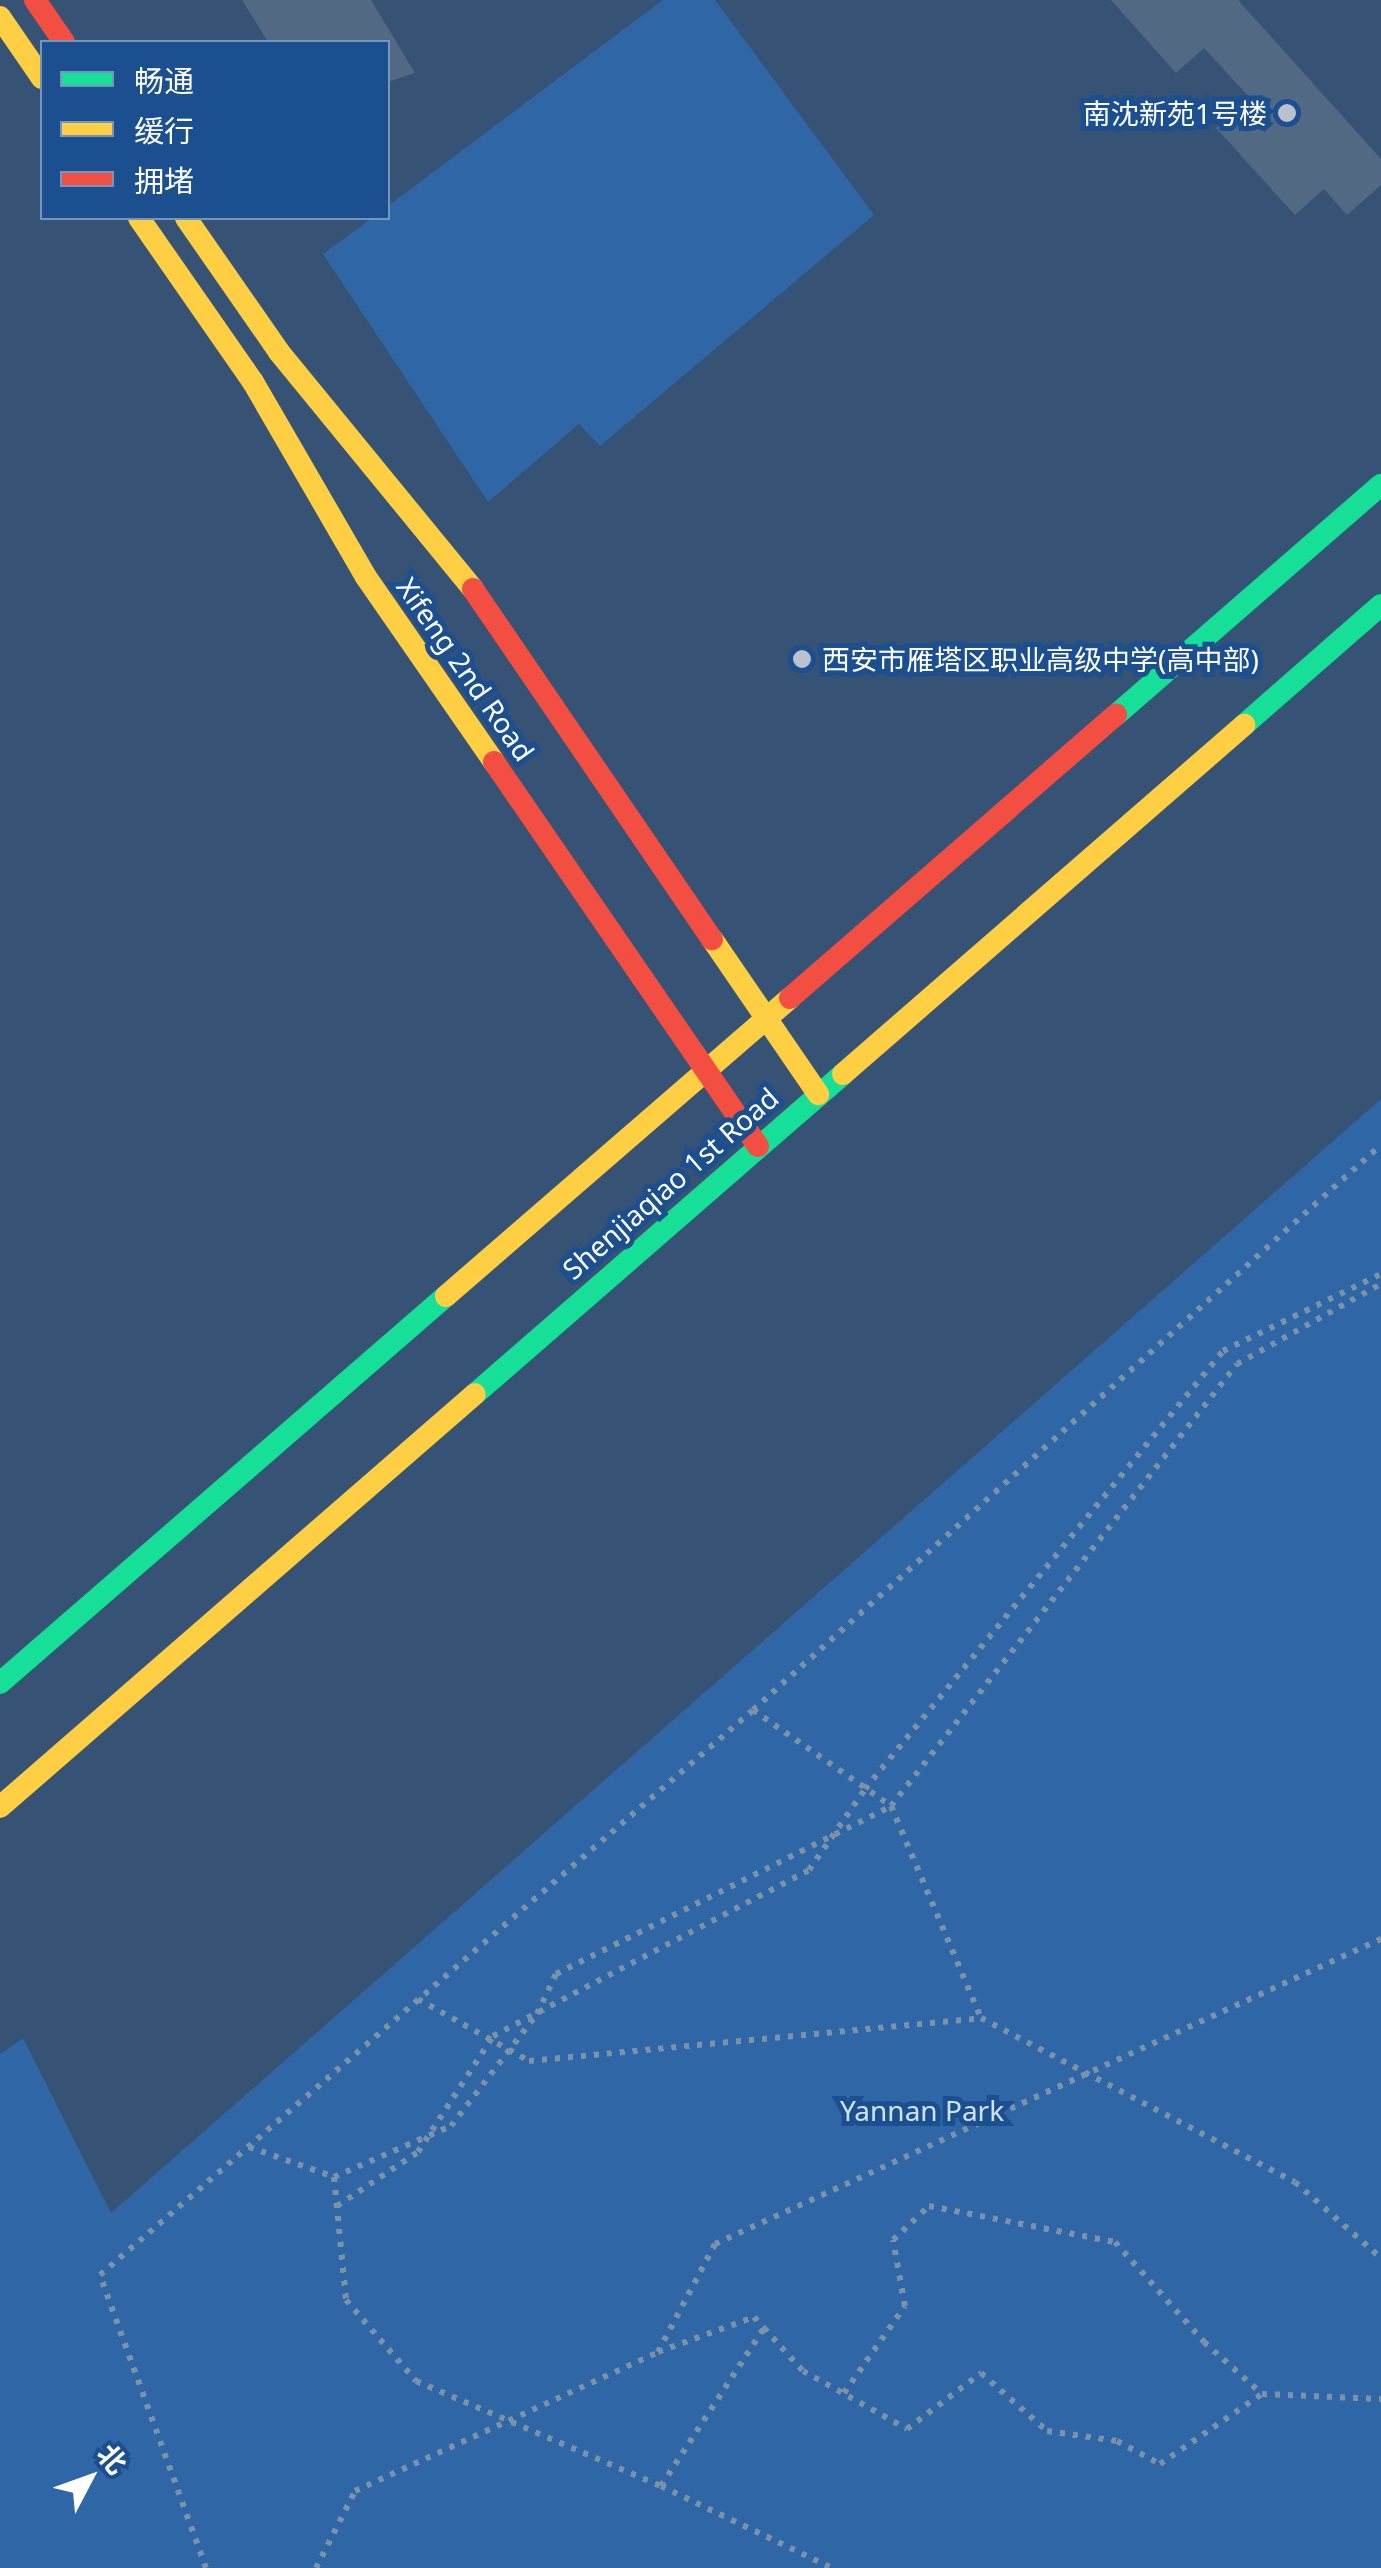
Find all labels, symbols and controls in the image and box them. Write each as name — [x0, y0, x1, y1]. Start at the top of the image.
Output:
legend — [40, 40, 390, 220]
text: 畅通 — [134, 60, 194, 101]
place label: 南沈新苑1号楼 — [1083, 96, 1267, 130]
marker: 南沈新苑1号楼 — [1276, 102, 1298, 124]
text: 缓行 — [134, 110, 194, 151]
text: 拥堵 — [134, 160, 194, 201]
street label: Xifeng 2nd Road — [390, 571, 542, 767]
place label: 西安市雁塔区职业高级中学(高中部) — [822, 642, 1259, 676]
marker: 西安市雁塔区职业高级中学(高中部) — [791, 648, 813, 670]
street label: Shenjiaqiao 1st Road — [555, 1080, 785, 1286]
park label: Yannan Park — [840, 2093, 1004, 2127]
north arrow — [40, 2428, 140, 2528]
text: 北 — [89, 2435, 136, 2481]

